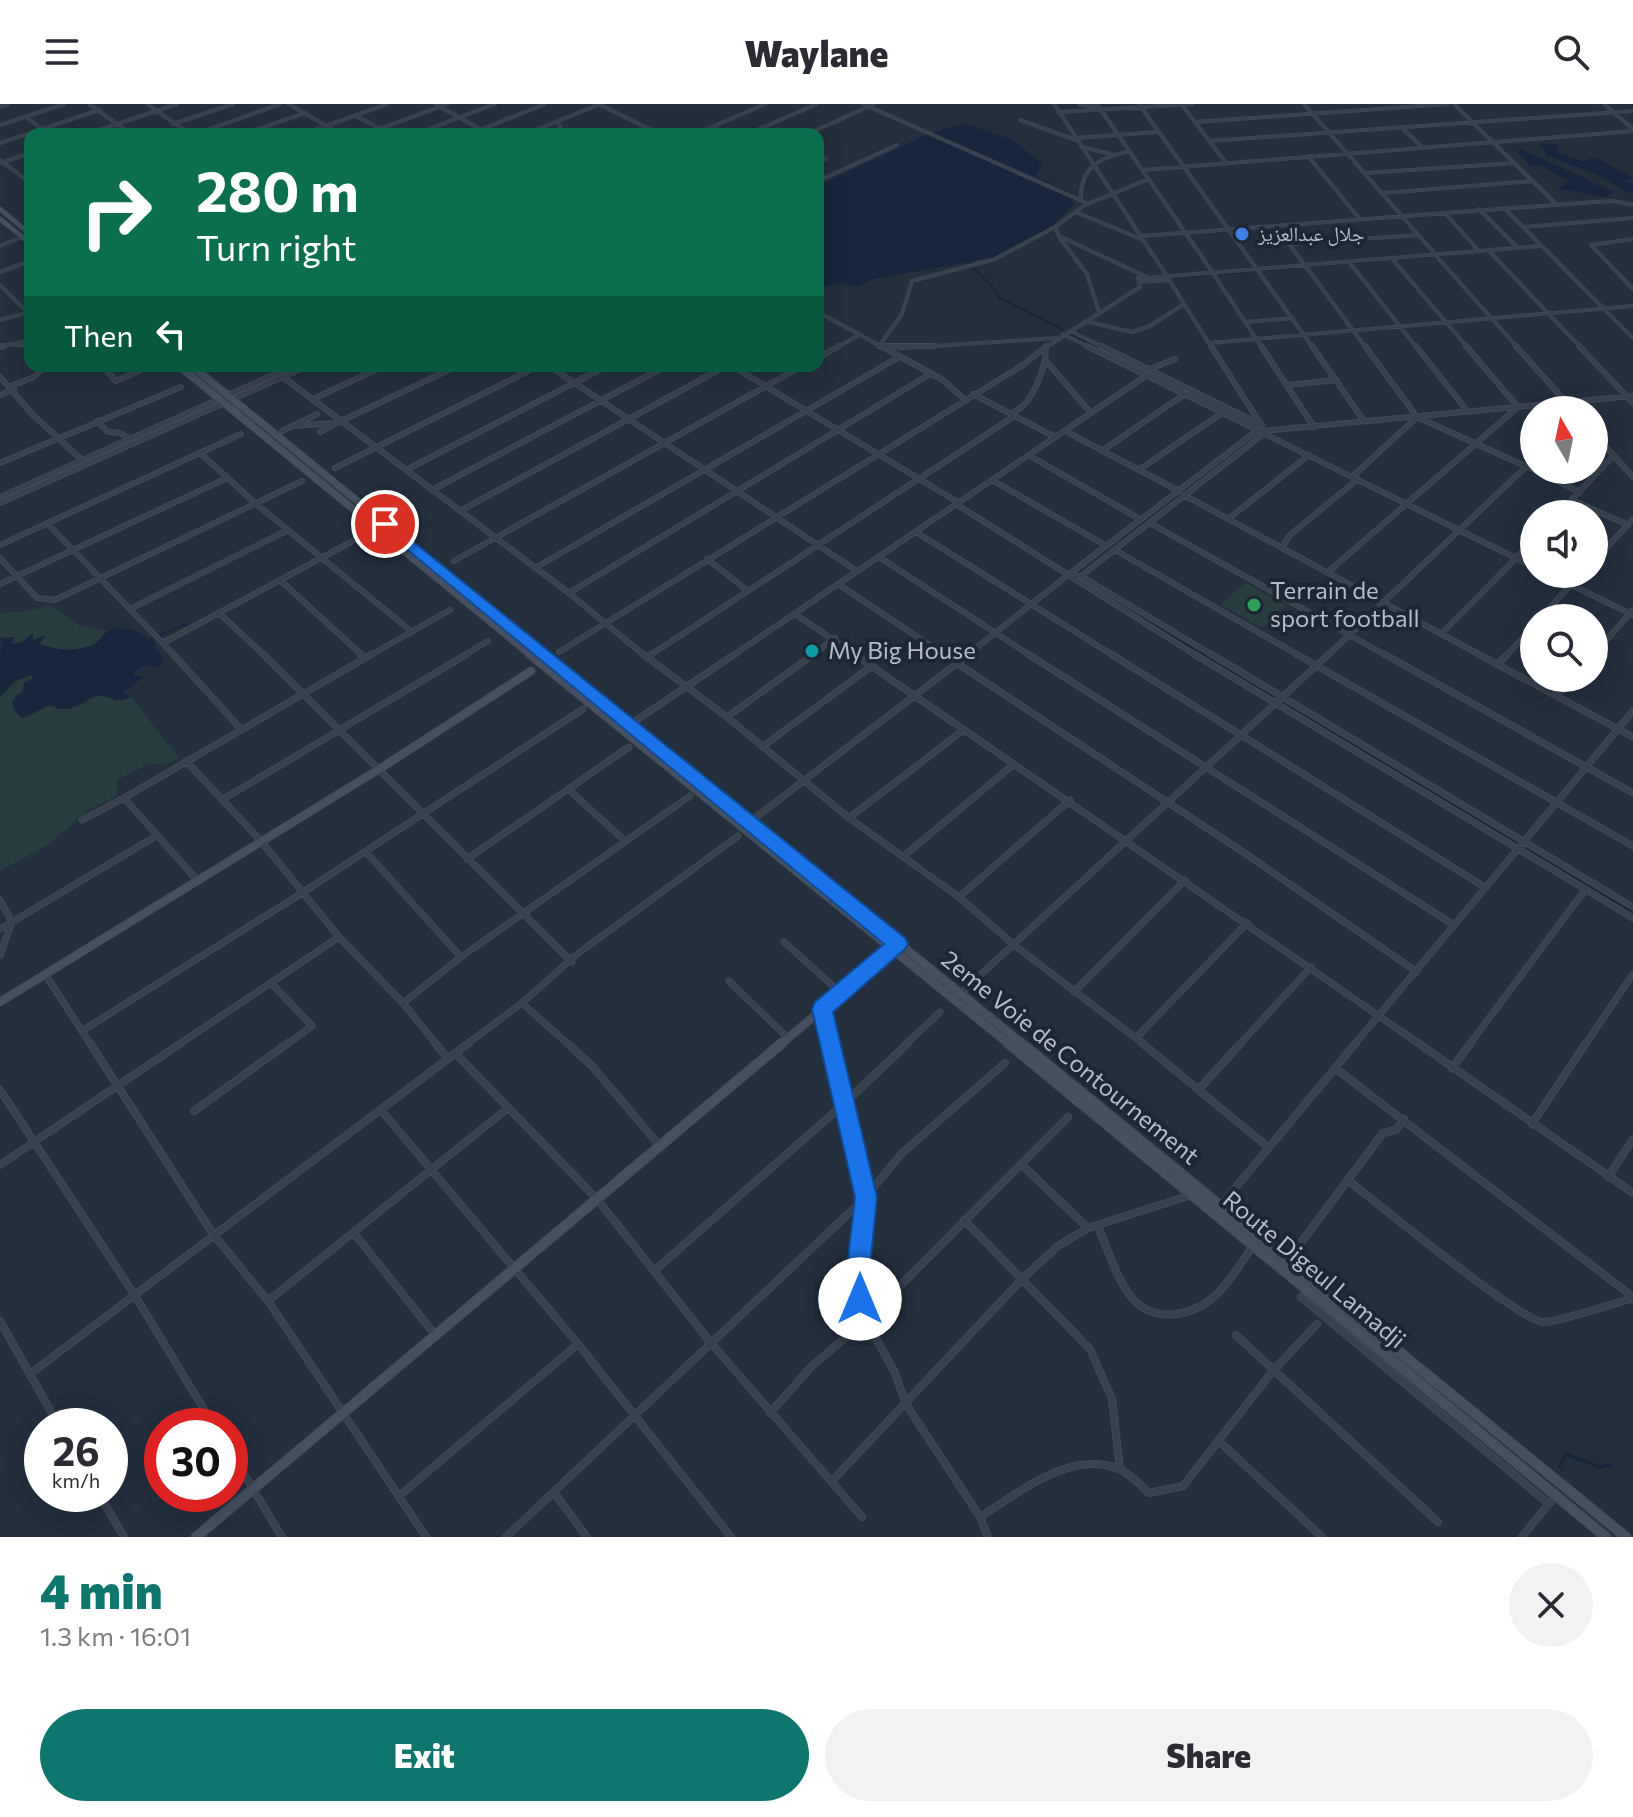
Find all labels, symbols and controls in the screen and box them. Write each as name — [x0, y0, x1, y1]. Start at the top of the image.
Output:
icon: menu — [40, 30, 84, 74]
text: Waylane — [745, 30, 888, 74]
icon: search — [1549, 30, 1593, 74]
text: 280 m — [196, 155, 359, 224]
icon: right — [64, 160, 168, 264]
place label: جلال عبدالعزيز — [1257, 221, 1365, 246]
text: Turn right — [196, 224, 357, 268]
marker: جلال عبدالعزيز — [1233, 225, 1251, 243]
icon: left — [149, 312, 193, 356]
text: Then — [64, 316, 133, 353]
north arrow — [1520, 396, 1608, 484]
map controls — [1520, 396, 1608, 692]
pin — [351, 490, 419, 558]
button: sound — [1520, 500, 1608, 588]
icon: arrive — [363, 502, 407, 546]
place label: Terrain de sport football — [1270, 575, 1420, 632]
marker: Terrain de sport football — [1245, 596, 1263, 614]
button: search — [1520, 604, 1608, 692]
place label: My Big House — [828, 635, 976, 664]
marker: My Big House — [803, 642, 821, 660]
street label: 2eme Voie de Contournement — [936, 944, 1206, 1170]
street label: Route Digeul Lamadji — [1218, 1184, 1412, 1354]
position arrow — [818, 1257, 902, 1341]
speed limit sign: 30 — [144, 1408, 248, 1512]
text: 26 — [52, 1425, 100, 1474]
text: km/h — [52, 1468, 100, 1492]
text: 4 min — [40, 1560, 163, 1619]
button: close — [1509, 1563, 1593, 1647]
text: 1.3 km · 16:01 — [40, 1620, 191, 1651]
button: Exit — [40, 1709, 809, 1801]
button: Share — [825, 1709, 1593, 1801]

